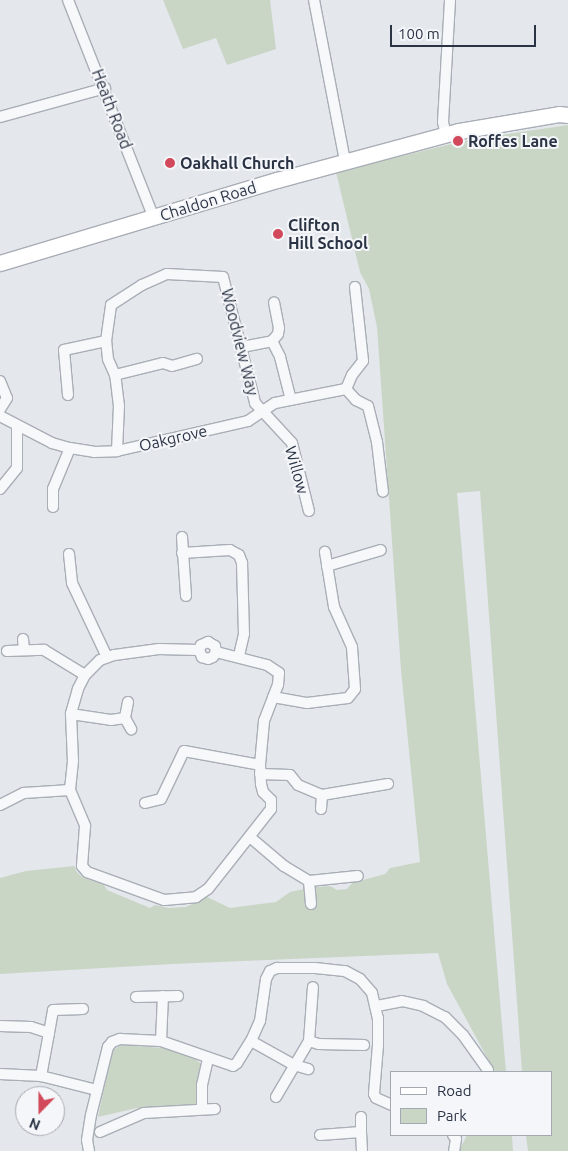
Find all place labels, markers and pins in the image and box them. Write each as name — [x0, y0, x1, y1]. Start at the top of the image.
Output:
place label: Roffes Lane — [468, 131, 558, 151]
marker: Roffes Lane — [452, 135, 464, 147]
place label: Oakhall Church — [180, 153, 294, 173]
marker: Oakhall Church — [164, 157, 176, 169]
place label: Clifton Hill School — [288, 215, 368, 253]
marker: Clifton Hill School — [272, 228, 284, 240]

